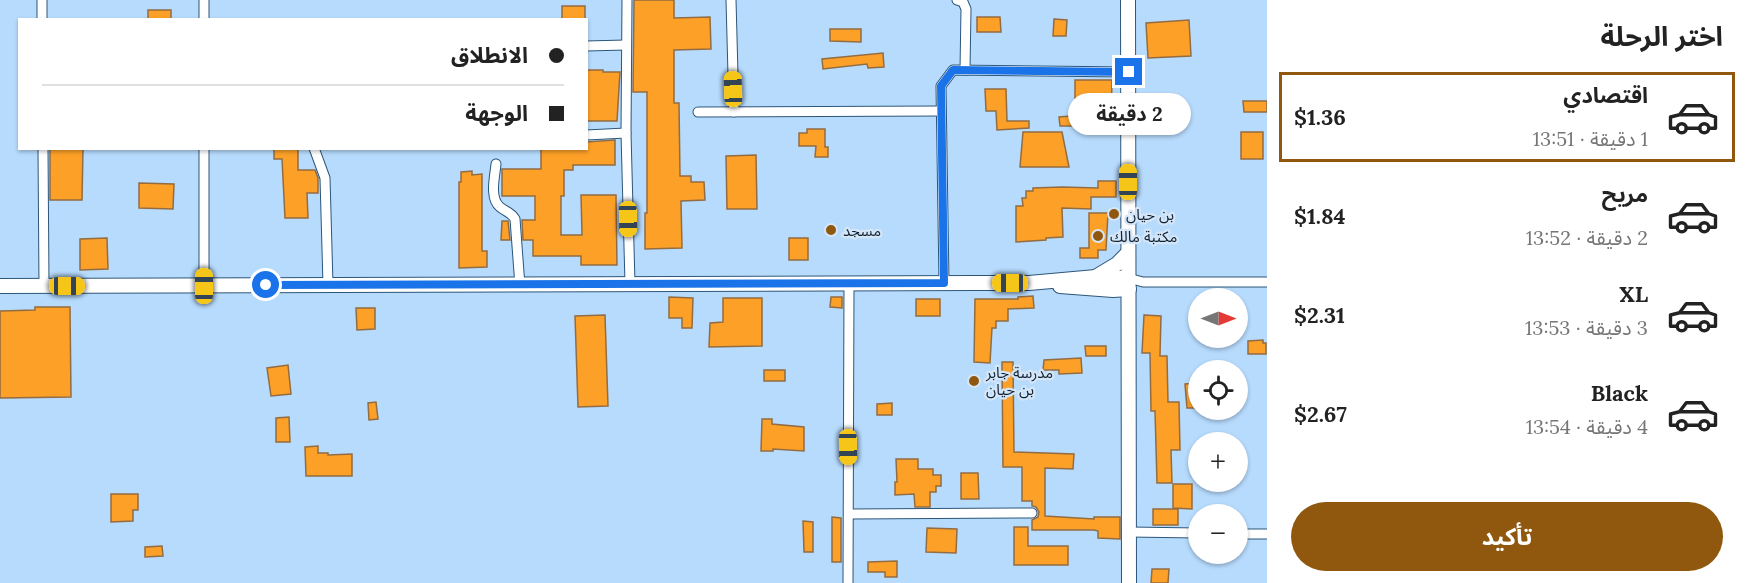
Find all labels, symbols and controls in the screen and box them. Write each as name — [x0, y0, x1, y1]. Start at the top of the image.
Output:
text: اختر الرحلة — [1601, 19, 1723, 53]
text: الانطلاق — [451, 41, 528, 69]
route end — [1115, 58, 1142, 85]
car — [723, 71, 743, 107]
text: اقتصادي — [1563, 81, 1648, 109]
icon: car — [1666, 90, 1720, 144]
callout: 2 دقيقة — [1068, 93, 1190, 135]
text: الوجهة — [465, 99, 528, 127]
text: 2 دقيقة — [1096, 101, 1163, 126]
text: $1.36 — [1294, 103, 1346, 131]
text: 1 دقيقة · 13:51 — [1533, 126, 1648, 151]
car — [1119, 164, 1137, 200]
text: مريح — [1602, 180, 1648, 208]
icon: car — [1666, 189, 1720, 243]
car — [619, 201, 637, 237]
text: $1.84 — [1294, 202, 1346, 230]
place label: بن حيان — [1126, 205, 1174, 224]
marker: بن حيان — [1107, 207, 1121, 221]
place label: مسجد — [843, 221, 881, 240]
marker: مسجد — [824, 223, 838, 237]
text: 2 دقيقة · 13:52 — [1526, 225, 1648, 250]
place label: مكتبة مالك — [1110, 227, 1177, 246]
marker: مكتبة مالك — [1091, 229, 1105, 243]
car — [195, 268, 213, 304]
route start — [252, 271, 279, 298]
car — [992, 274, 1028, 292]
car — [49, 277, 85, 295]
text: XL — [1619, 280, 1648, 308]
north arrow — [1188, 288, 1248, 348]
map controls — [1188, 288, 1248, 564]
icon: car — [1666, 288, 1720, 342]
text: $2.31 — [1294, 301, 1345, 329]
text: 3 دقيقة · 13:53 — [1525, 315, 1648, 340]
button: locate — [1188, 360, 1248, 420]
place label: مدرسة جابر بن حيان — [985, 363, 1053, 399]
marker: مدرسة جابر بن حيان — [967, 374, 981, 388]
text: Black — [1591, 379, 1648, 407]
icon: car — [1666, 387, 1720, 441]
text: $2.67 — [1294, 400, 1347, 428]
text: 4 دقيقة · 13:54 — [1526, 414, 1648, 439]
car — [839, 429, 857, 465]
button: + — [1188, 432, 1248, 492]
button: تأكيد — [1291, 502, 1723, 571]
button: − — [1188, 504, 1248, 564]

